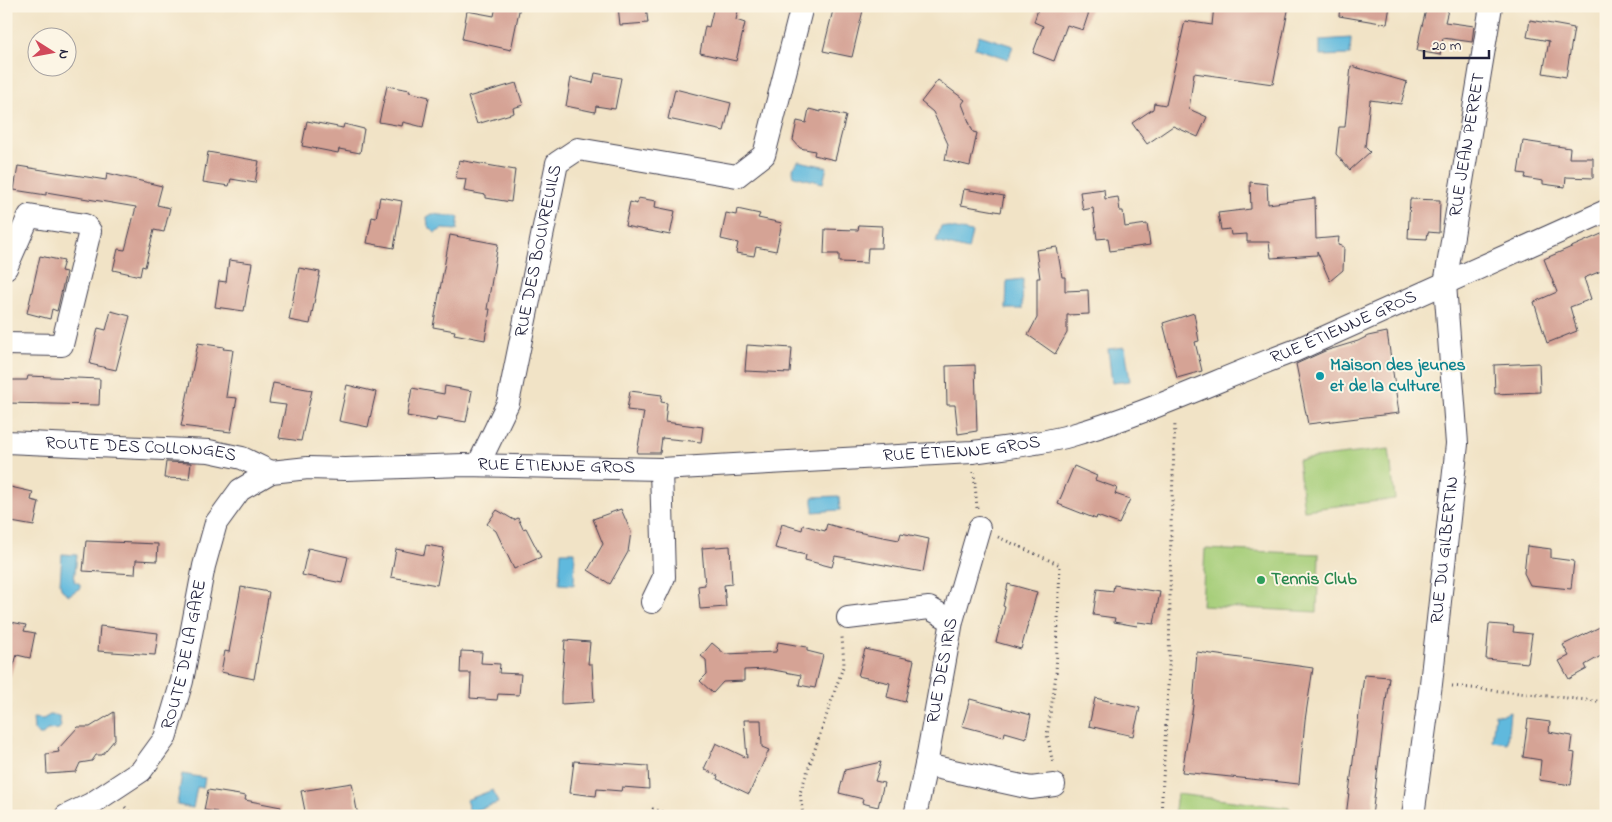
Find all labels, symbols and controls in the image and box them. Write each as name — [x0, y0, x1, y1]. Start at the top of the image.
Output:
north arrow — [28, 28, 78, 78]
scale bar — [1424, 28, 1490, 60]
text: 20 m — [1432, 35, 1462, 57]
text: N — [52, 48, 74, 61]
street label: RUE JEAN PERRET — [1443, 71, 1493, 219]
street label: RUE DES BOUVREUILS — [509, 162, 569, 340]
street label: RUE ÉTIENNE GROS — [1267, 284, 1421, 372]
place label: Maison des jeunes et de la culture — [1330, 353, 1466, 400]
marker: Maison des jeunes et de la culture — [1314, 370, 1326, 382]
street label: RUE ÉTIENNE GROS — [882, 430, 1042, 470]
street label: ROUTE DES COLLONGES — [45, 431, 239, 469]
street label: RUE ÉTIENNE GROS — [477, 452, 636, 481]
street label: RUE DU GILBERTIN — [1425, 475, 1466, 625]
place label: Tennis Club — [1271, 567, 1357, 593]
marker: Tennis Club — [1255, 574, 1267, 586]
street label: ROUTE DE LA GARE — [155, 578, 214, 733]
street label: RUE DES IRIS — [921, 616, 965, 726]

